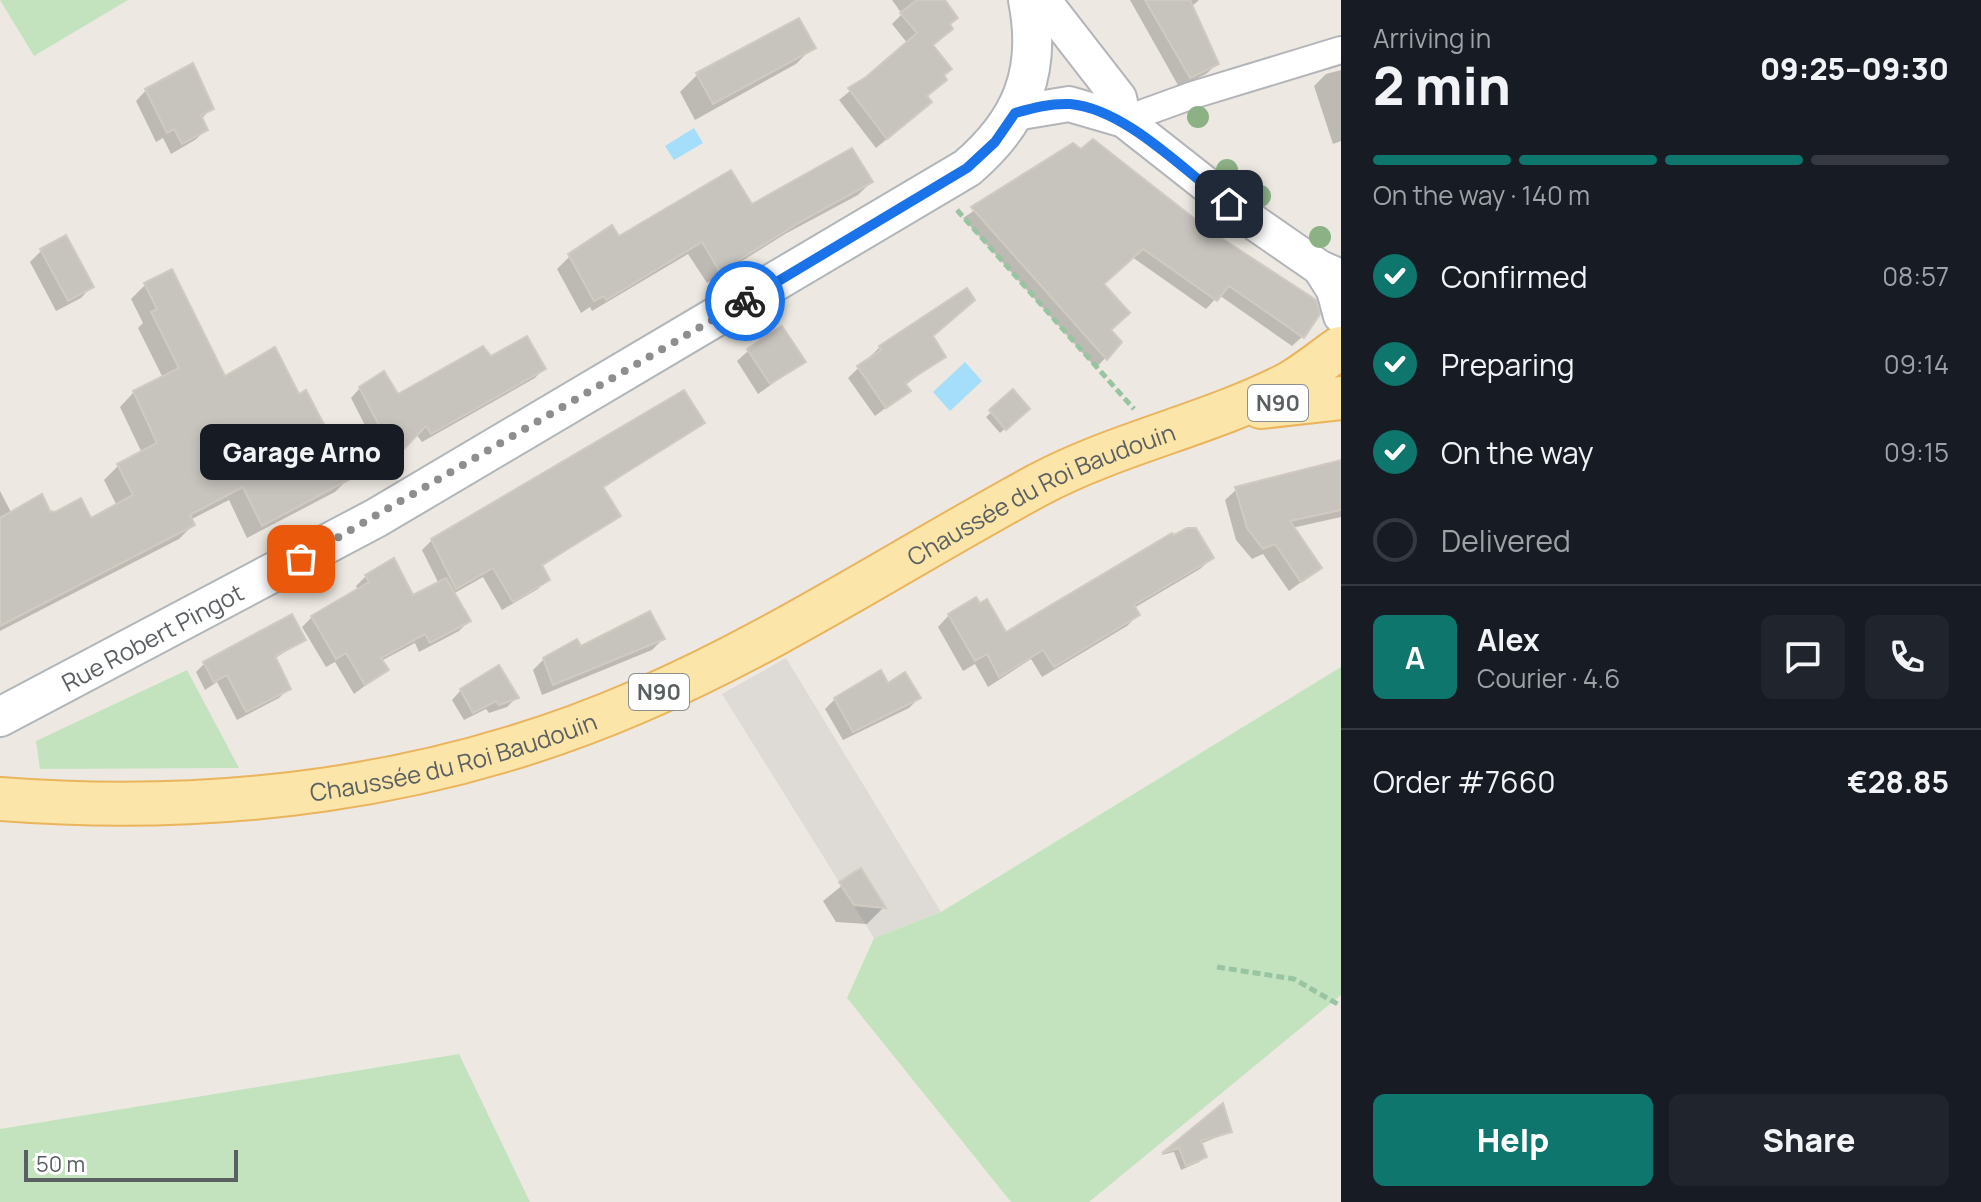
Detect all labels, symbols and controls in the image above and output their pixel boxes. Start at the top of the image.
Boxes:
text: Arriving in [1373,20,1491,56]
text: 09:25–09:30 [1760,48,1949,89]
text: 2 min [1373,50,1511,121]
pin [1195,170,1263,238]
text: On the way · 140 m [1373,177,1590,213]
icon: home [1207,182,1251,226]
icon: check [1373,254,1417,298]
text: Confirmed [1441,256,1588,297]
text: 08:57 [1882,258,1949,294]
courier [705,261,785,341]
icon: bike [723,279,767,323]
icon: check [1373,342,1417,386]
text: Preparing [1441,344,1575,385]
text: 09:14 [1884,346,1949,382]
road number: N90 [1248,385,1308,421]
street label: Chaussée du Roi Baudouin [901,415,1179,573]
callout: Garage Arno [199,423,403,479]
icon: check [1373,430,1417,474]
text: On the way [1441,432,1594,473]
text: Garage Arno [223,434,381,470]
text: 09:15 [1884,434,1949,470]
text: Delivered [1441,520,1571,561]
pin [267,525,335,593]
icon: bag [279,537,323,581]
street label: Rue Robert Pingot [55,575,249,698]
button: chat [1761,615,1845,699]
button: phone [1865,615,1949,699]
text: Alex [1477,619,1540,660]
text: A [1405,637,1425,678]
text: Courier · 4.6 [1477,660,1620,696]
road number: N90 [629,674,689,710]
street label: Chaussée du Roi Baudouin [307,704,601,808]
text: Order #7660 [1373,761,1556,802]
text: €28.85 [1847,761,1949,802]
button: Help [1373,1094,1653,1186]
button: Share [1669,1094,1949,1186]
scale bar [24,1146,238,1182]
text: 50 m [36,1149,85,1179]

